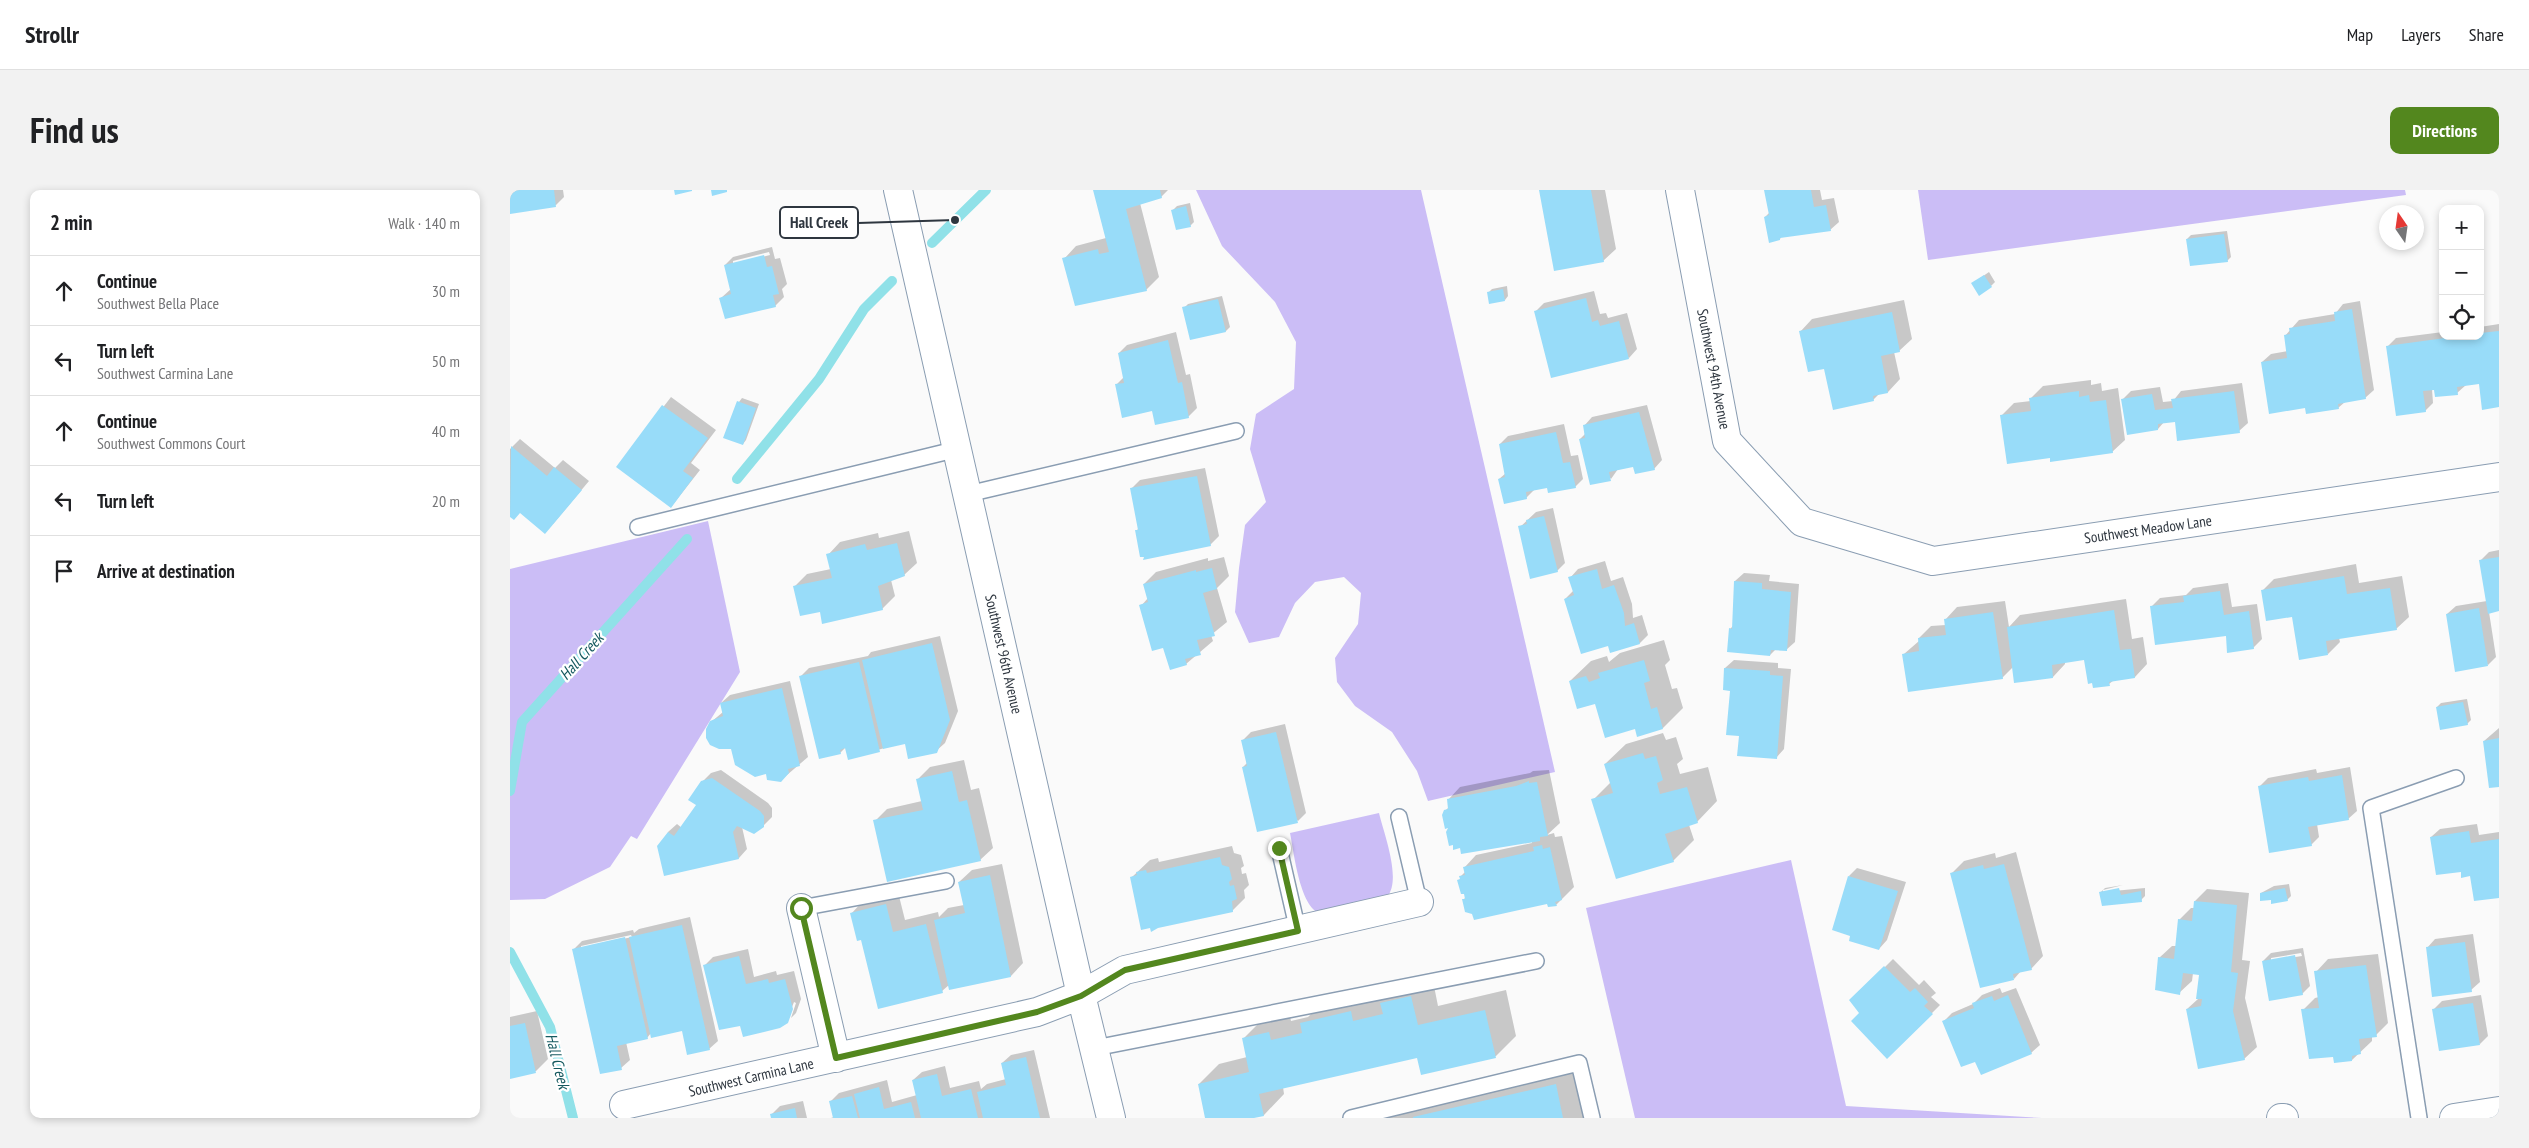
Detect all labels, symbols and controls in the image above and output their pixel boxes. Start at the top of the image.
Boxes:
text: Strollr [25,19,79,50]
text: Map [2347,23,2373,46]
text: Layers [2401,23,2441,46]
text: Share [2469,23,2504,46]
text: Find us [30,107,119,153]
button: Directions [2390,107,2499,154]
north arrow [2379,205,2424,250]
map controls [2439,205,2484,340]
button: + [2439,205,2484,250]
callout: Hall Creek [780,207,858,238]
text: 2 min [50,209,92,236]
text: Hall Creek [790,212,848,232]
text: Walk · 140 m [388,213,460,233]
button: − [2439,250,2484,295]
text: Continue [97,269,157,293]
icon: ahead [50,277,78,305]
text: 30 m [432,281,460,301]
text: Southwest Bella Place [97,293,219,313]
button: locate [2439,295,2484,340]
street label: Southwest 94th Avenue [1693,307,1735,431]
text: Turn left [97,339,154,363]
icon: left [50,347,78,375]
text: 50 m [432,351,460,371]
text: Southwest Carmina Lane [97,363,233,383]
text: Continue [97,409,157,433]
icon: ahead [50,417,78,445]
text: 40 m [432,421,460,441]
text: Southwest Commons Court [97,433,246,453]
icon: left [50,487,78,515]
text: Turn left [97,489,154,513]
text: 20 m [432,491,460,511]
street label: Southwest Meadow Lane [2083,511,2213,547]
icon: arrive [50,557,78,585]
text: Arrive at destination [97,559,235,583]
street label: Southwest 96th Avenue [981,592,1027,716]
water label: Hall Creek [555,627,609,684]
route end [1268,837,1291,860]
route start [790,897,813,920]
water label: Hall Creek [541,1031,575,1093]
street label: Southwest Carmina Lane [687,1053,815,1101]

